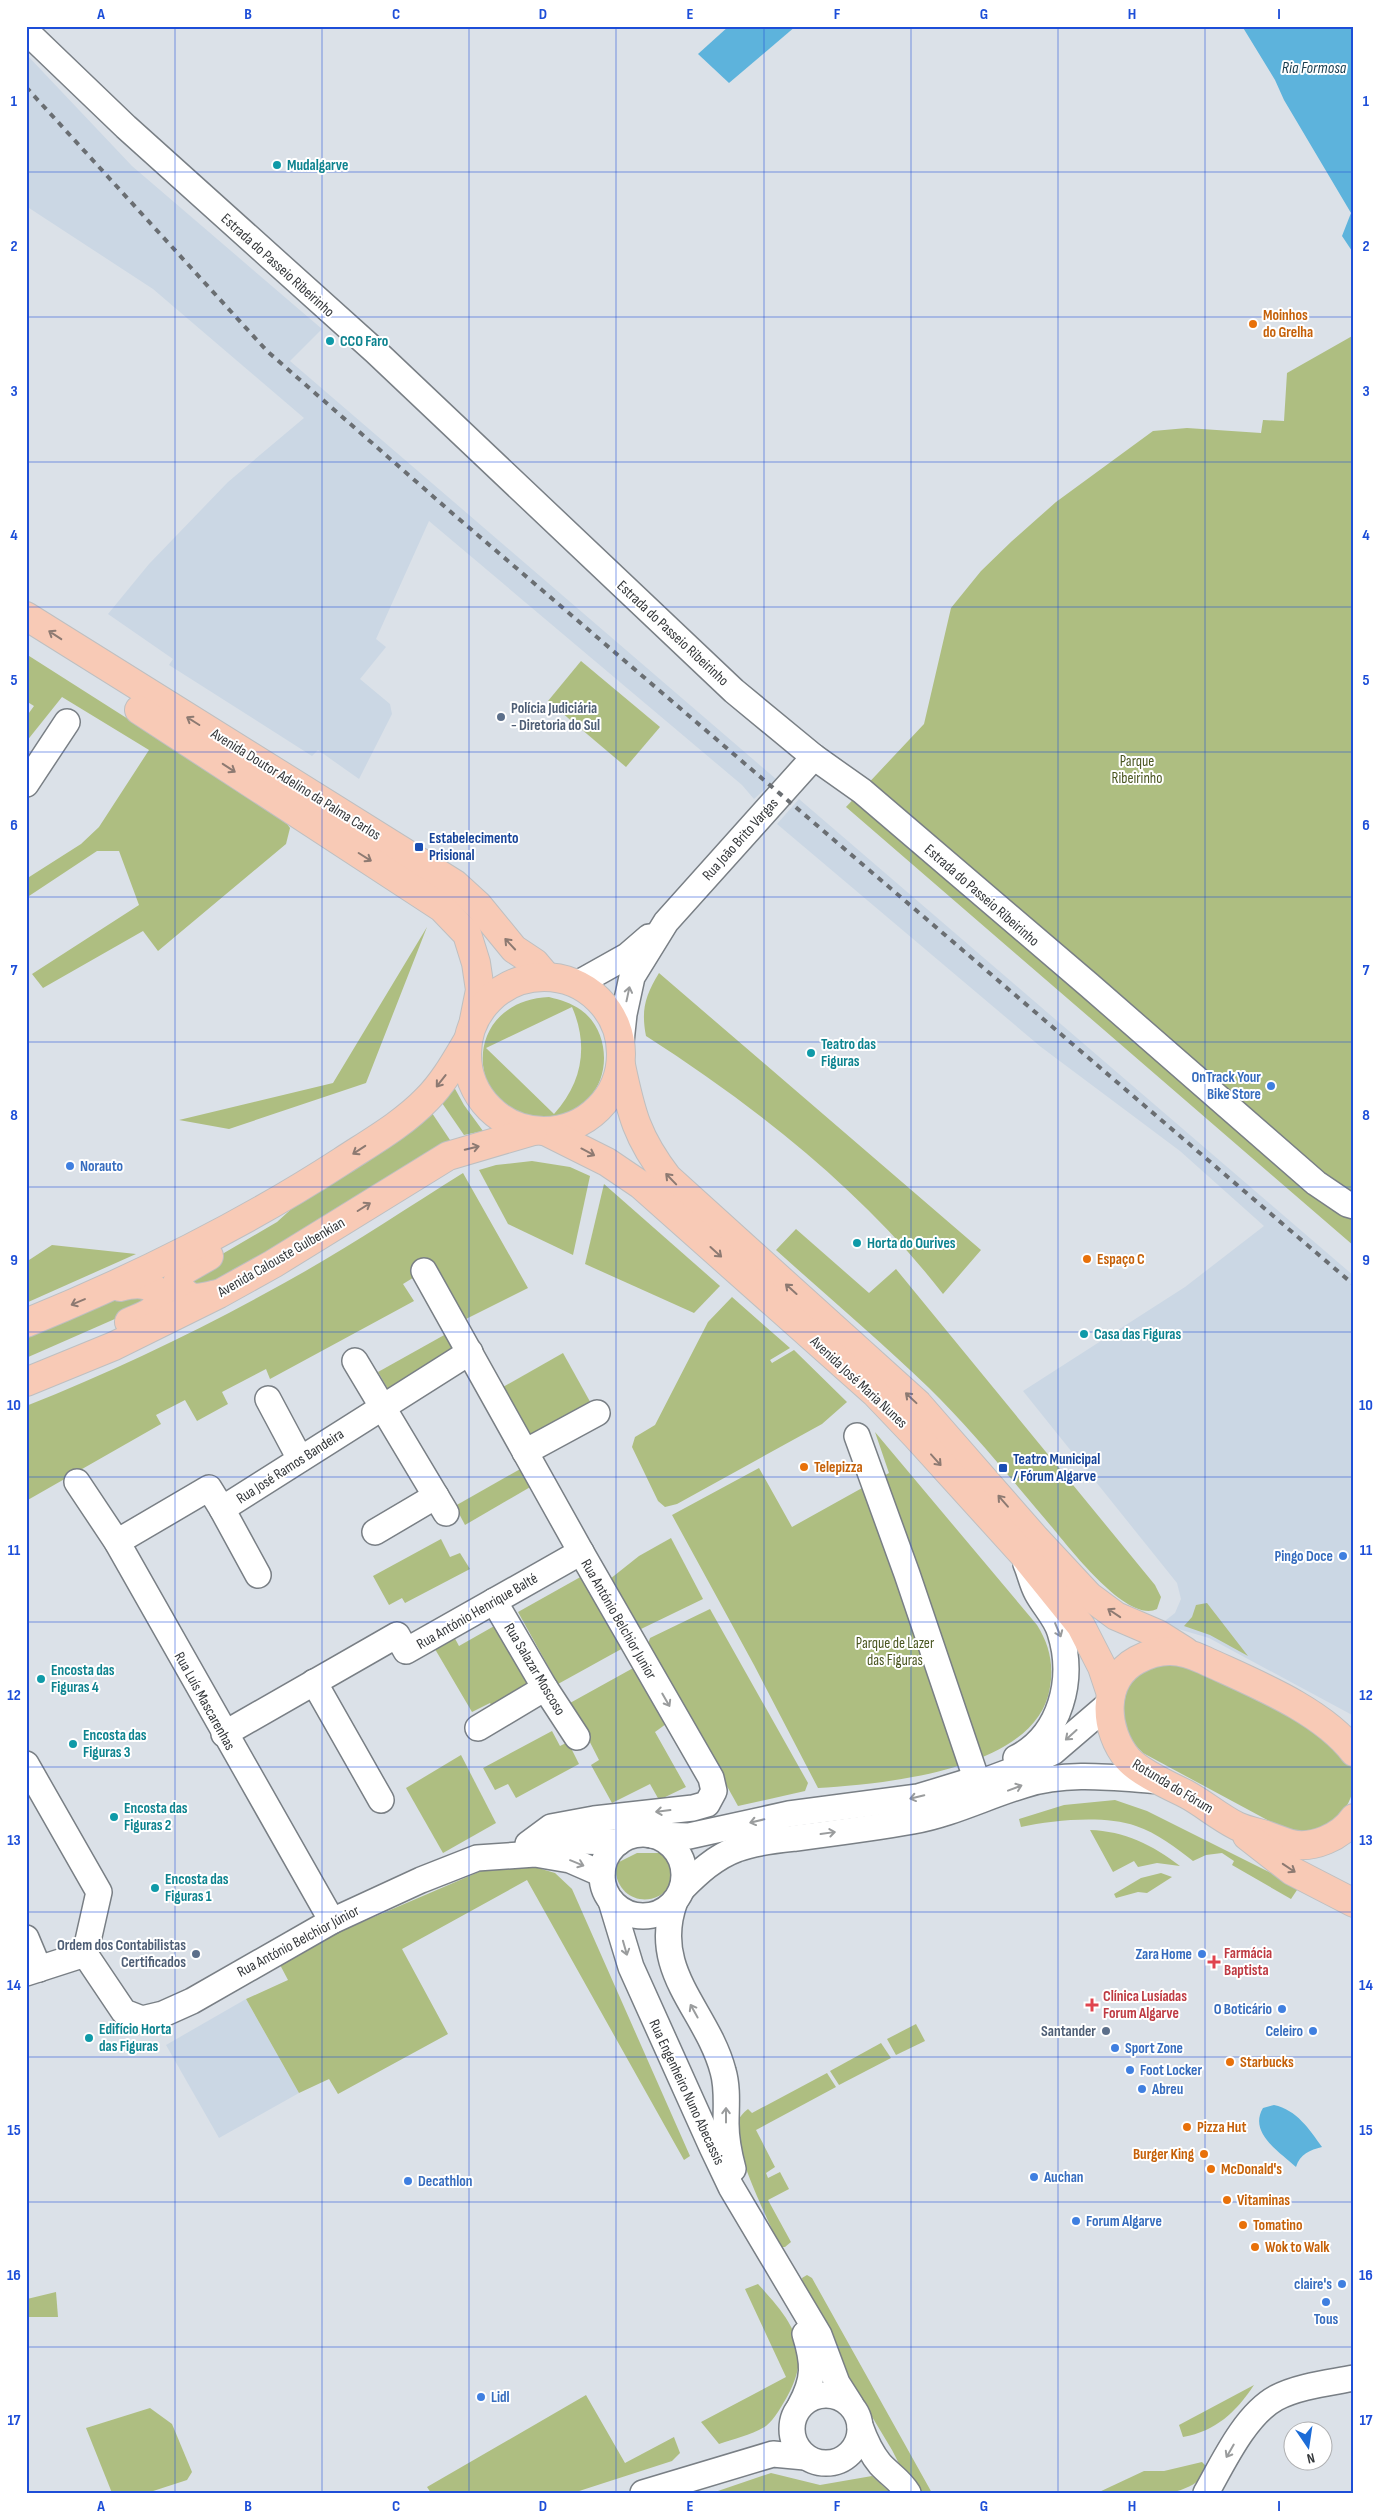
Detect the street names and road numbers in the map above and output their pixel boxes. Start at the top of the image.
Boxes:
street label: Estrada do Passeio Ribeirinho [217,209,338,321]
street label: Estrada do Passeio Ribeirinho [613,577,733,690]
street label: Avenida Doutor Adelino da Palma Carlos [206,724,384,845]
street label: Rua João Brito Vargas [698,794,782,885]
street label: Estrada do Passeio Ribeirinho [920,840,1043,950]
street label: Avenida Calouste Gulbenkian [213,1213,348,1302]
street label: Avenida José Maria Nunes [805,1332,911,1432]
street label: Rua José Ramos Bandeira [233,1424,348,1508]
street label: Rua António Belchior Junior [576,1556,661,1683]
street label: Rua António Henrique Balté [413,1569,541,1654]
street label: Rua Salazar Moscoso [500,1620,570,1719]
street label: Rua Luís Mascarenhas [170,1649,239,1754]
street label: Rotunda do Fórum [1129,1755,1217,1818]
street label: Rua António Belchior Júnior [234,1901,363,1982]
street label: Rua Engenheiro Nuno Abecassis [644,2016,729,2168]

